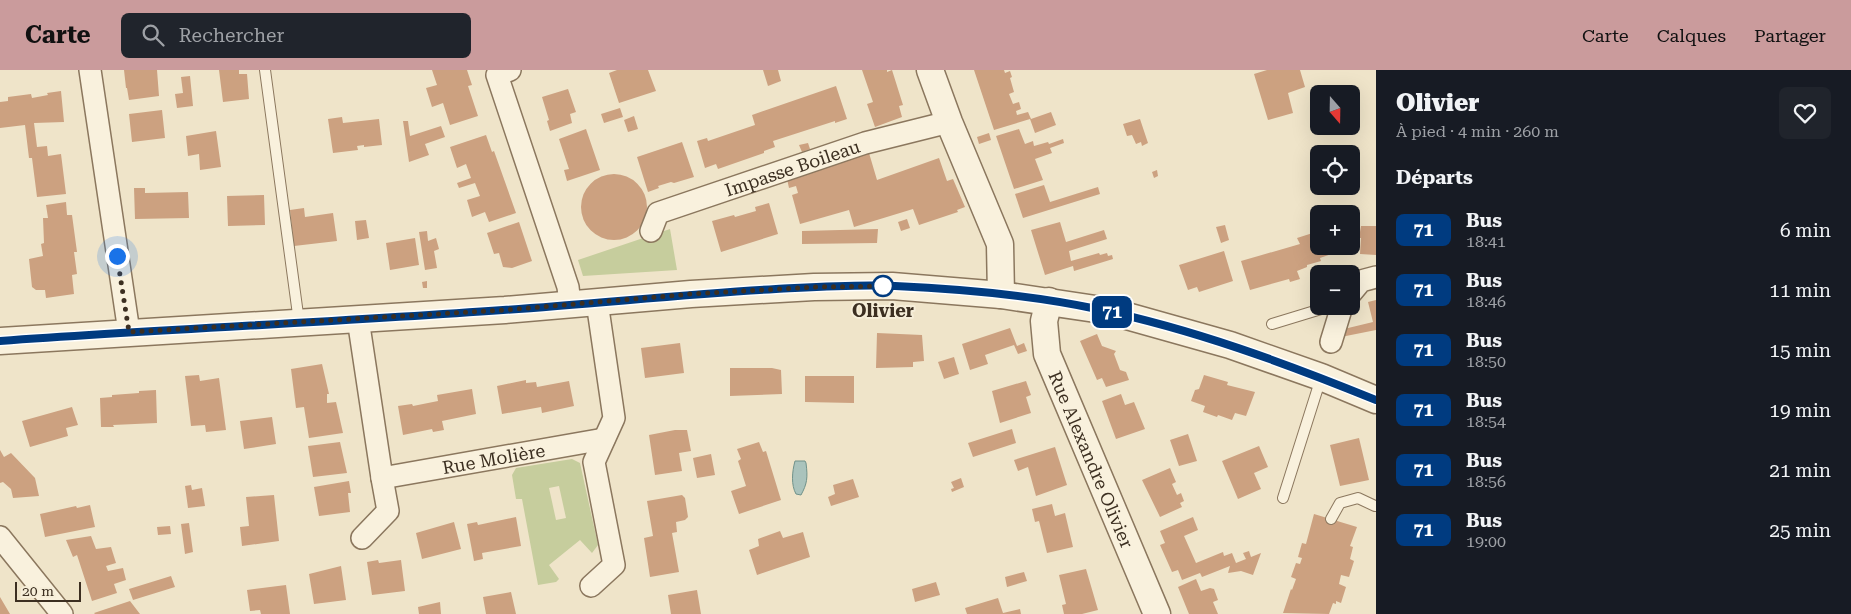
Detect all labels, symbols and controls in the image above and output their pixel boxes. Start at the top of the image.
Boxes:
search box [121,13,471,58]
text: Carte [25,21,91,49]
icon: search [139,21,167,49]
text: Rechercher [179,24,284,47]
text: Carte [1582,25,1629,46]
text: Calques [1657,25,1726,46]
text: Partager [1754,25,1826,46]
north arrow [1310,85,1360,135]
map controls [1310,85,1360,315]
button: heart [1779,87,1831,139]
text: Olivier [1396,89,1480,117]
text: À pied · 4 min · 260 m [1396,122,1559,141]
street label: Impasse Boileau [722,135,862,200]
button: locate [1310,145,1360,195]
text: Départs [1396,166,1473,189]
button: + [1310,205,1360,255]
text: Bus [1466,209,1502,232]
text: 71 [1413,219,1434,240]
text: 6 min [1780,219,1831,242]
text: 18:41 [1466,232,1506,251]
your location [105,244,130,269]
button: − [1310,265,1360,315]
text: Bus [1466,269,1502,292]
marker: Olivier [872,275,894,297]
text: 71 [1413,279,1434,300]
text: 11 min [1769,279,1831,302]
text: 18:46 [1466,292,1506,311]
line badge: 71 [1090,296,1134,328]
place label: Olivier [852,300,914,321]
text: 71 [1102,301,1122,322]
text: Bus [1466,329,1502,352]
text: 71 [1413,339,1434,360]
text: 15 min [1769,339,1831,362]
text: 18:50 [1466,352,1506,371]
street label: Rue Alexandre Olivier [1045,368,1138,551]
text: Bus [1466,389,1502,412]
text: 71 [1413,399,1434,420]
text: 19 min [1769,399,1831,422]
text: 18:54 [1466,412,1506,431]
street label: Rue Molière [440,439,547,478]
text: Bus [1466,449,1502,472]
text: 71 [1413,459,1434,480]
text: 21 min [1769,459,1831,482]
text: 18:56 [1466,472,1506,491]
text: Bus [1466,509,1502,532]
text: 71 [1413,519,1434,540]
text: 25 min [1769,519,1831,542]
text: 19:00 [1466,532,1506,551]
scale bar [15,579,81,602]
text: 20 m [22,583,54,599]

